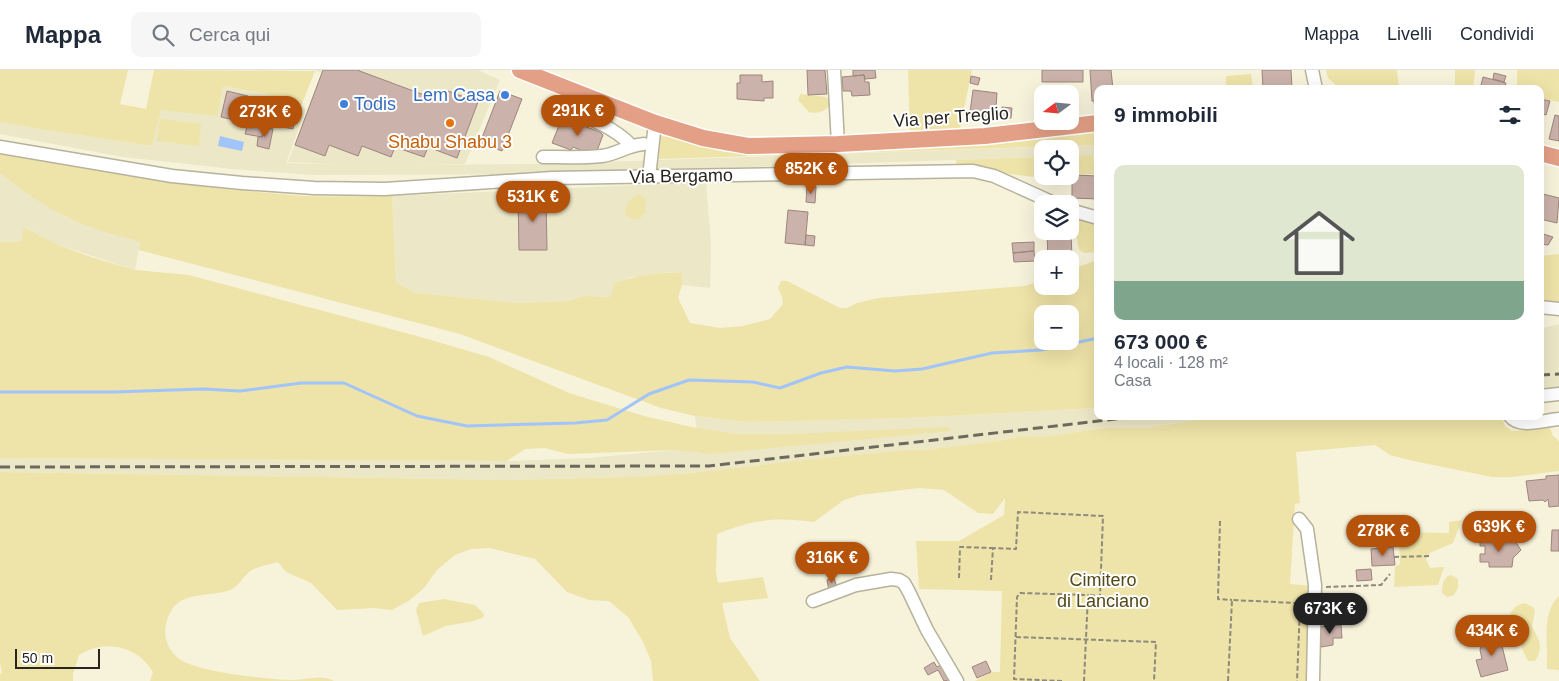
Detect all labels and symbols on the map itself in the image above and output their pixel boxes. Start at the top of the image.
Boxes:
place label: Lem Casa [413,85,496,105]
north arrow [1034,85,1079,130]
marker: Lem Casa [499,89,511,101]
place label: Todis [354,94,396,114]
pin: 291K € [537,94,619,137]
pin: 273K € [224,96,306,138]
marker: Todis [338,98,350,110]
street label: Via per Treglio [893,103,1009,131]
marker: Shabu Shabu 3 [444,117,456,129]
place label: Shabu Shabu 3 [388,132,512,152]
pin: 852K € [770,152,852,195]
street label: Via Bergamo [629,165,733,187]
pin: 531K € [492,180,574,223]
pin: 639K € [1458,510,1540,553]
pin: 278K € [1342,514,1424,557]
pin: 316K € [791,542,873,584]
park label: Cimitero di Lanciano [1057,570,1149,611]
pin: 673K € [1289,592,1371,635]
pin: 434K € [1451,614,1533,657]
scale bar [15,646,100,669]

